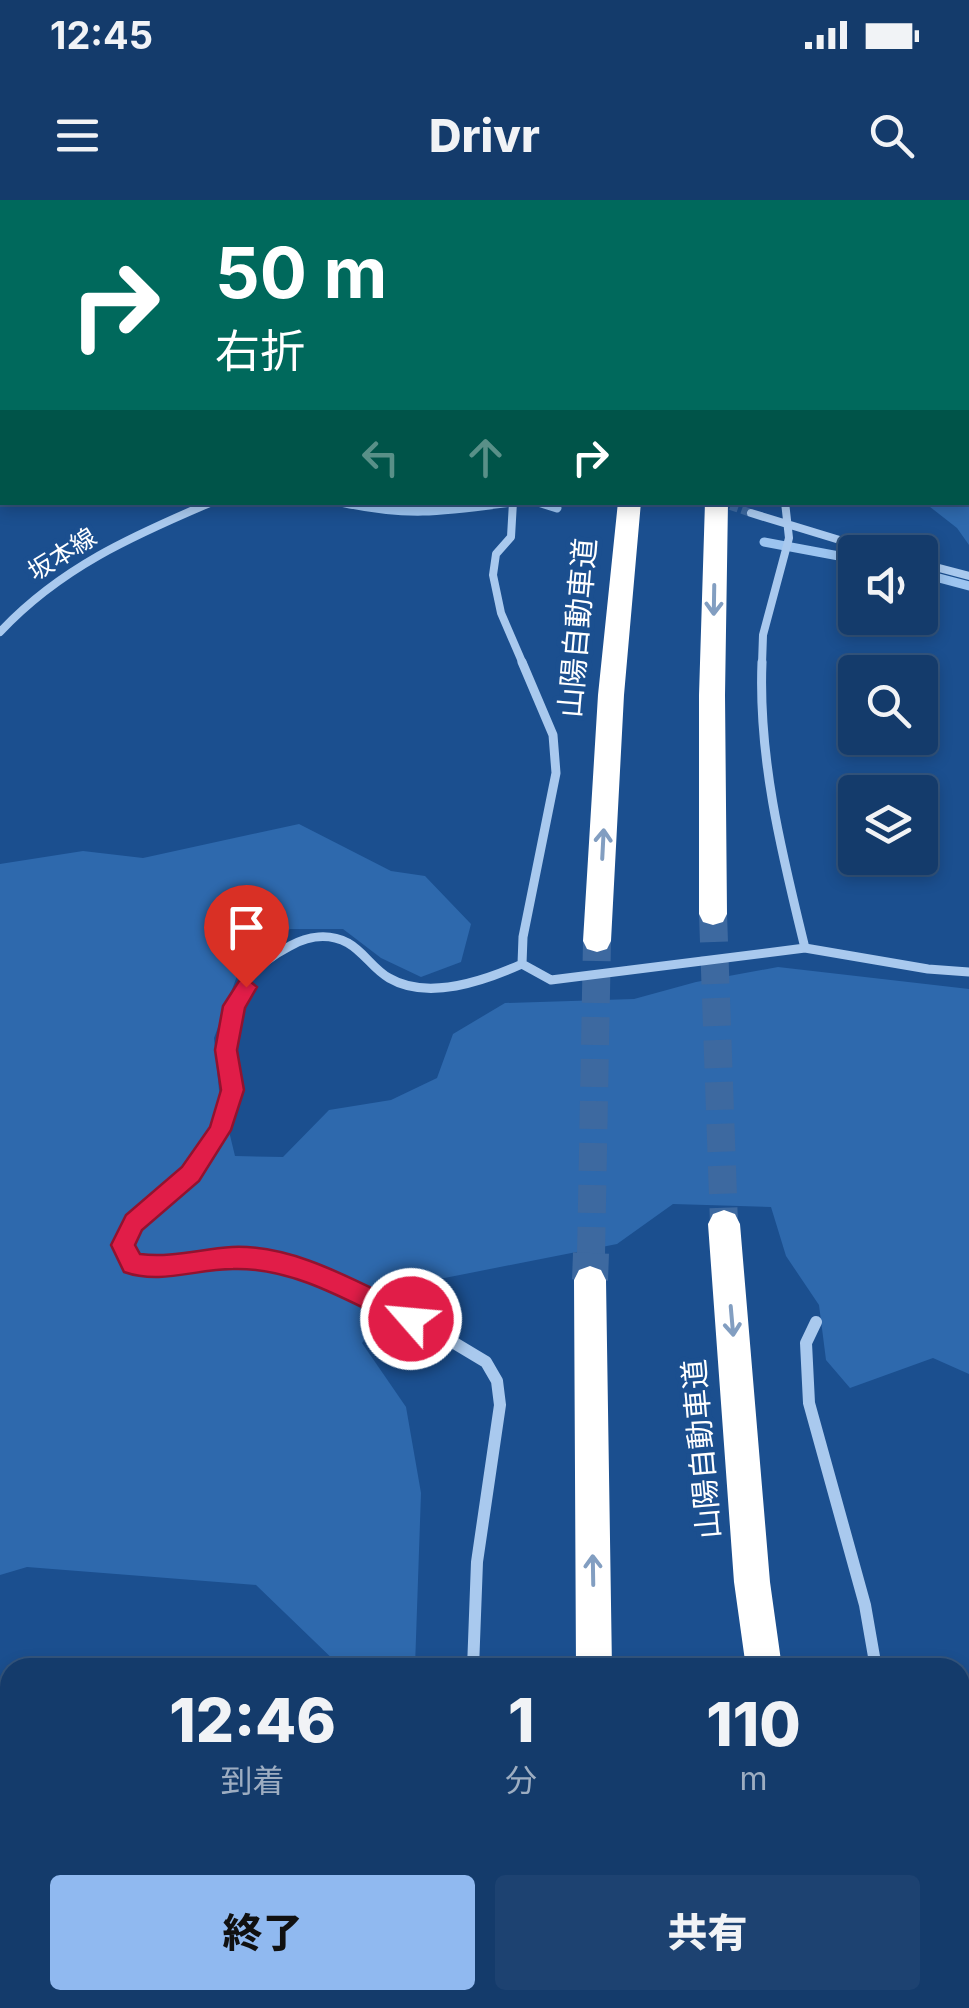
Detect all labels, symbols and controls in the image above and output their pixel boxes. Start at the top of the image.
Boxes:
text: 12:45 [50,12,153,58]
icon: menu [50,108,105,163]
text: Drivr [429,108,540,163]
icon: search [864,108,919,163]
text: 50 m [215,230,387,315]
icon: right [50,240,180,370]
text: 右折 [215,323,305,378]
icon: left [353,430,408,485]
icon: ahead [458,430,513,485]
icon: right [563,430,618,485]
street label: 坂本線 [22,521,102,587]
map controls [838,535,938,875]
button: sound [838,535,938,635]
street label: 山陽自動車道 [551,537,603,719]
one-way arrow [704,583,723,615]
button: search [838,655,938,755]
button: layers [838,775,938,875]
one-way arrow [594,828,613,860]
pin [204,885,289,988]
icon: arrive [219,900,274,955]
position arrow [359,1267,463,1371]
one-way arrow [722,1305,741,1337]
street label: 山陽自動車道 [675,1358,727,1540]
one-way arrow [584,1555,602,1588]
text: 12:46 [169,1684,336,1756]
text: 1 [508,1684,534,1756]
text: 110 [706,1688,801,1760]
text: m [740,1759,768,1798]
text: 到着 [221,1761,285,1800]
text: 分 [505,1761,537,1800]
button: 終了 [50,1875,475,1990]
button: 共有 [495,1875,920,1990]

